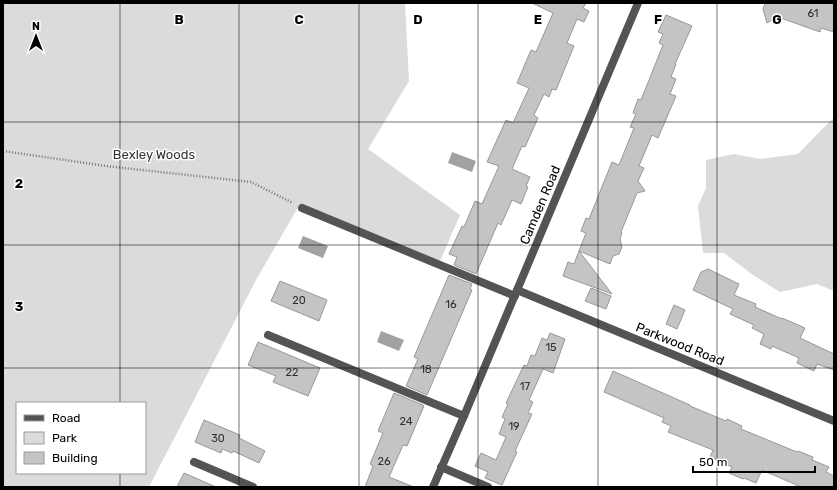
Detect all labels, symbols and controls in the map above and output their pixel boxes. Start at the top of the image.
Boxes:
house number: 61 [807,7,819,20]
text: B [174,12,184,27]
text: C [294,12,304,27]
text: D [413,12,423,27]
text: E [534,12,542,27]
text: F [654,12,662,27]
text: G [772,12,782,27]
north arrow [16,16,56,56]
text: N [32,20,40,33]
park label: Bexley Woods [113,147,195,162]
street label: Camden Road [517,163,563,247]
text: 2 [15,176,23,191]
house number: 20 [292,294,306,307]
house number: 16 [445,298,457,311]
text: 3 [15,299,24,314]
street label: Parkwood Road [634,319,726,369]
house number: 15 [545,341,557,354]
house number: 18 [420,363,432,376]
house number: 22 [286,366,298,379]
house number: 17 [520,380,531,393]
legend [16,402,146,474]
text: Road [52,411,80,425]
house number: 24 [399,415,413,428]
house number: 19 [508,420,520,433]
text: Park [52,431,78,445]
house number: 30 [211,432,225,445]
scale bar [693,448,815,474]
text: Building [52,451,98,465]
house number: 26 [377,455,391,468]
text: 50 m [699,455,727,469]

